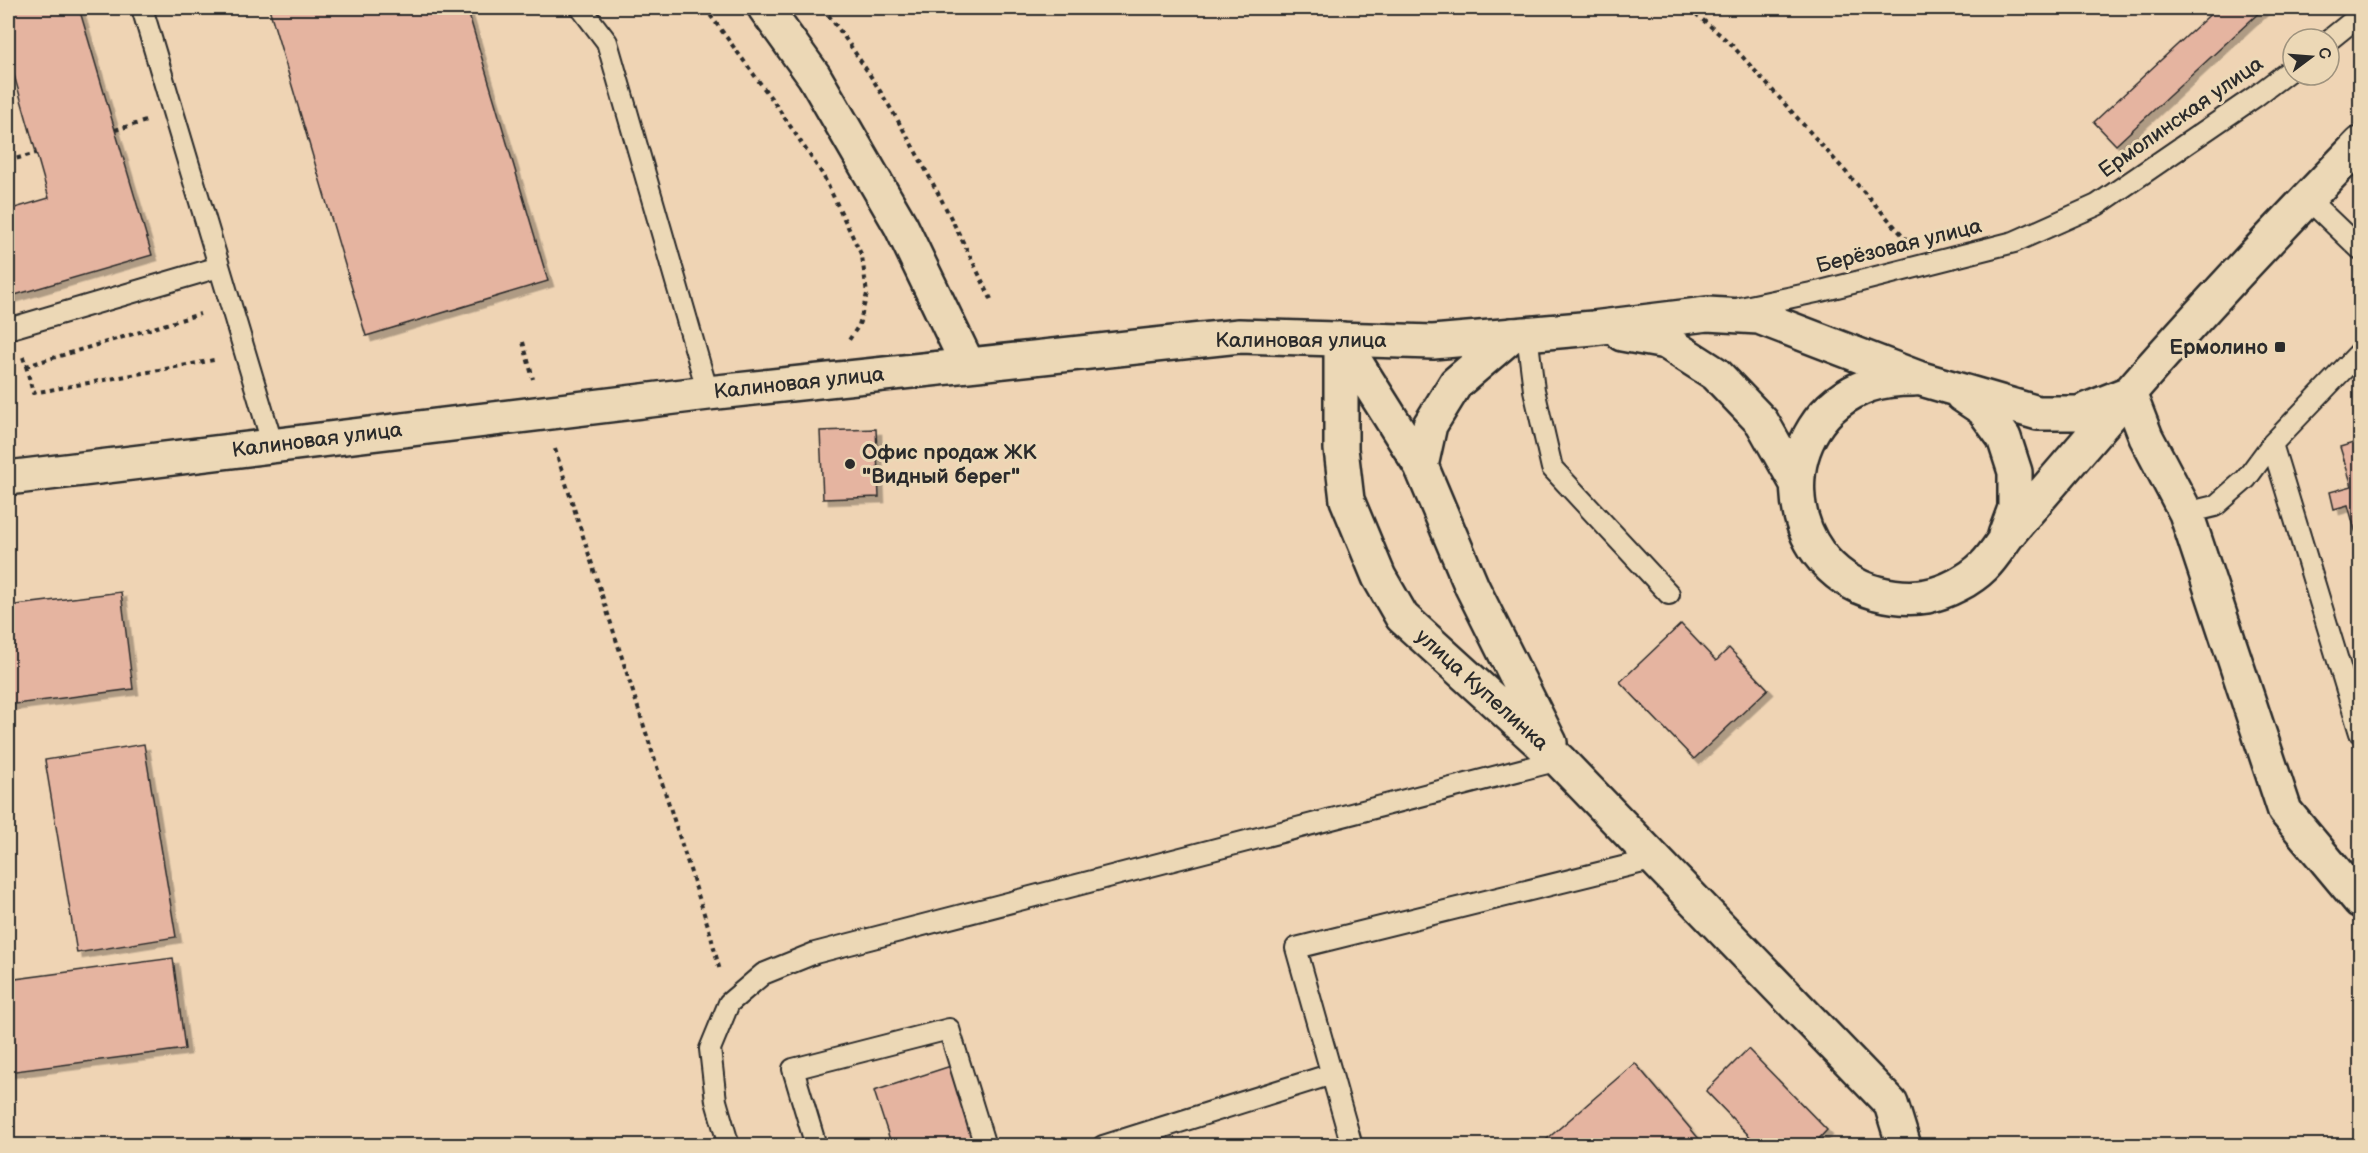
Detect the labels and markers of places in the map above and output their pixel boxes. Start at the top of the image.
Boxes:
place label: Ермолино [2169,335,2268,360]
marker: Ермолино [2273,340,2287,354]
place label: Офис продаж ЖК "Видный берег" [862,440,1037,489]
marker: Офис продаж ЖК "Видный берег" [843,457,857,471]

